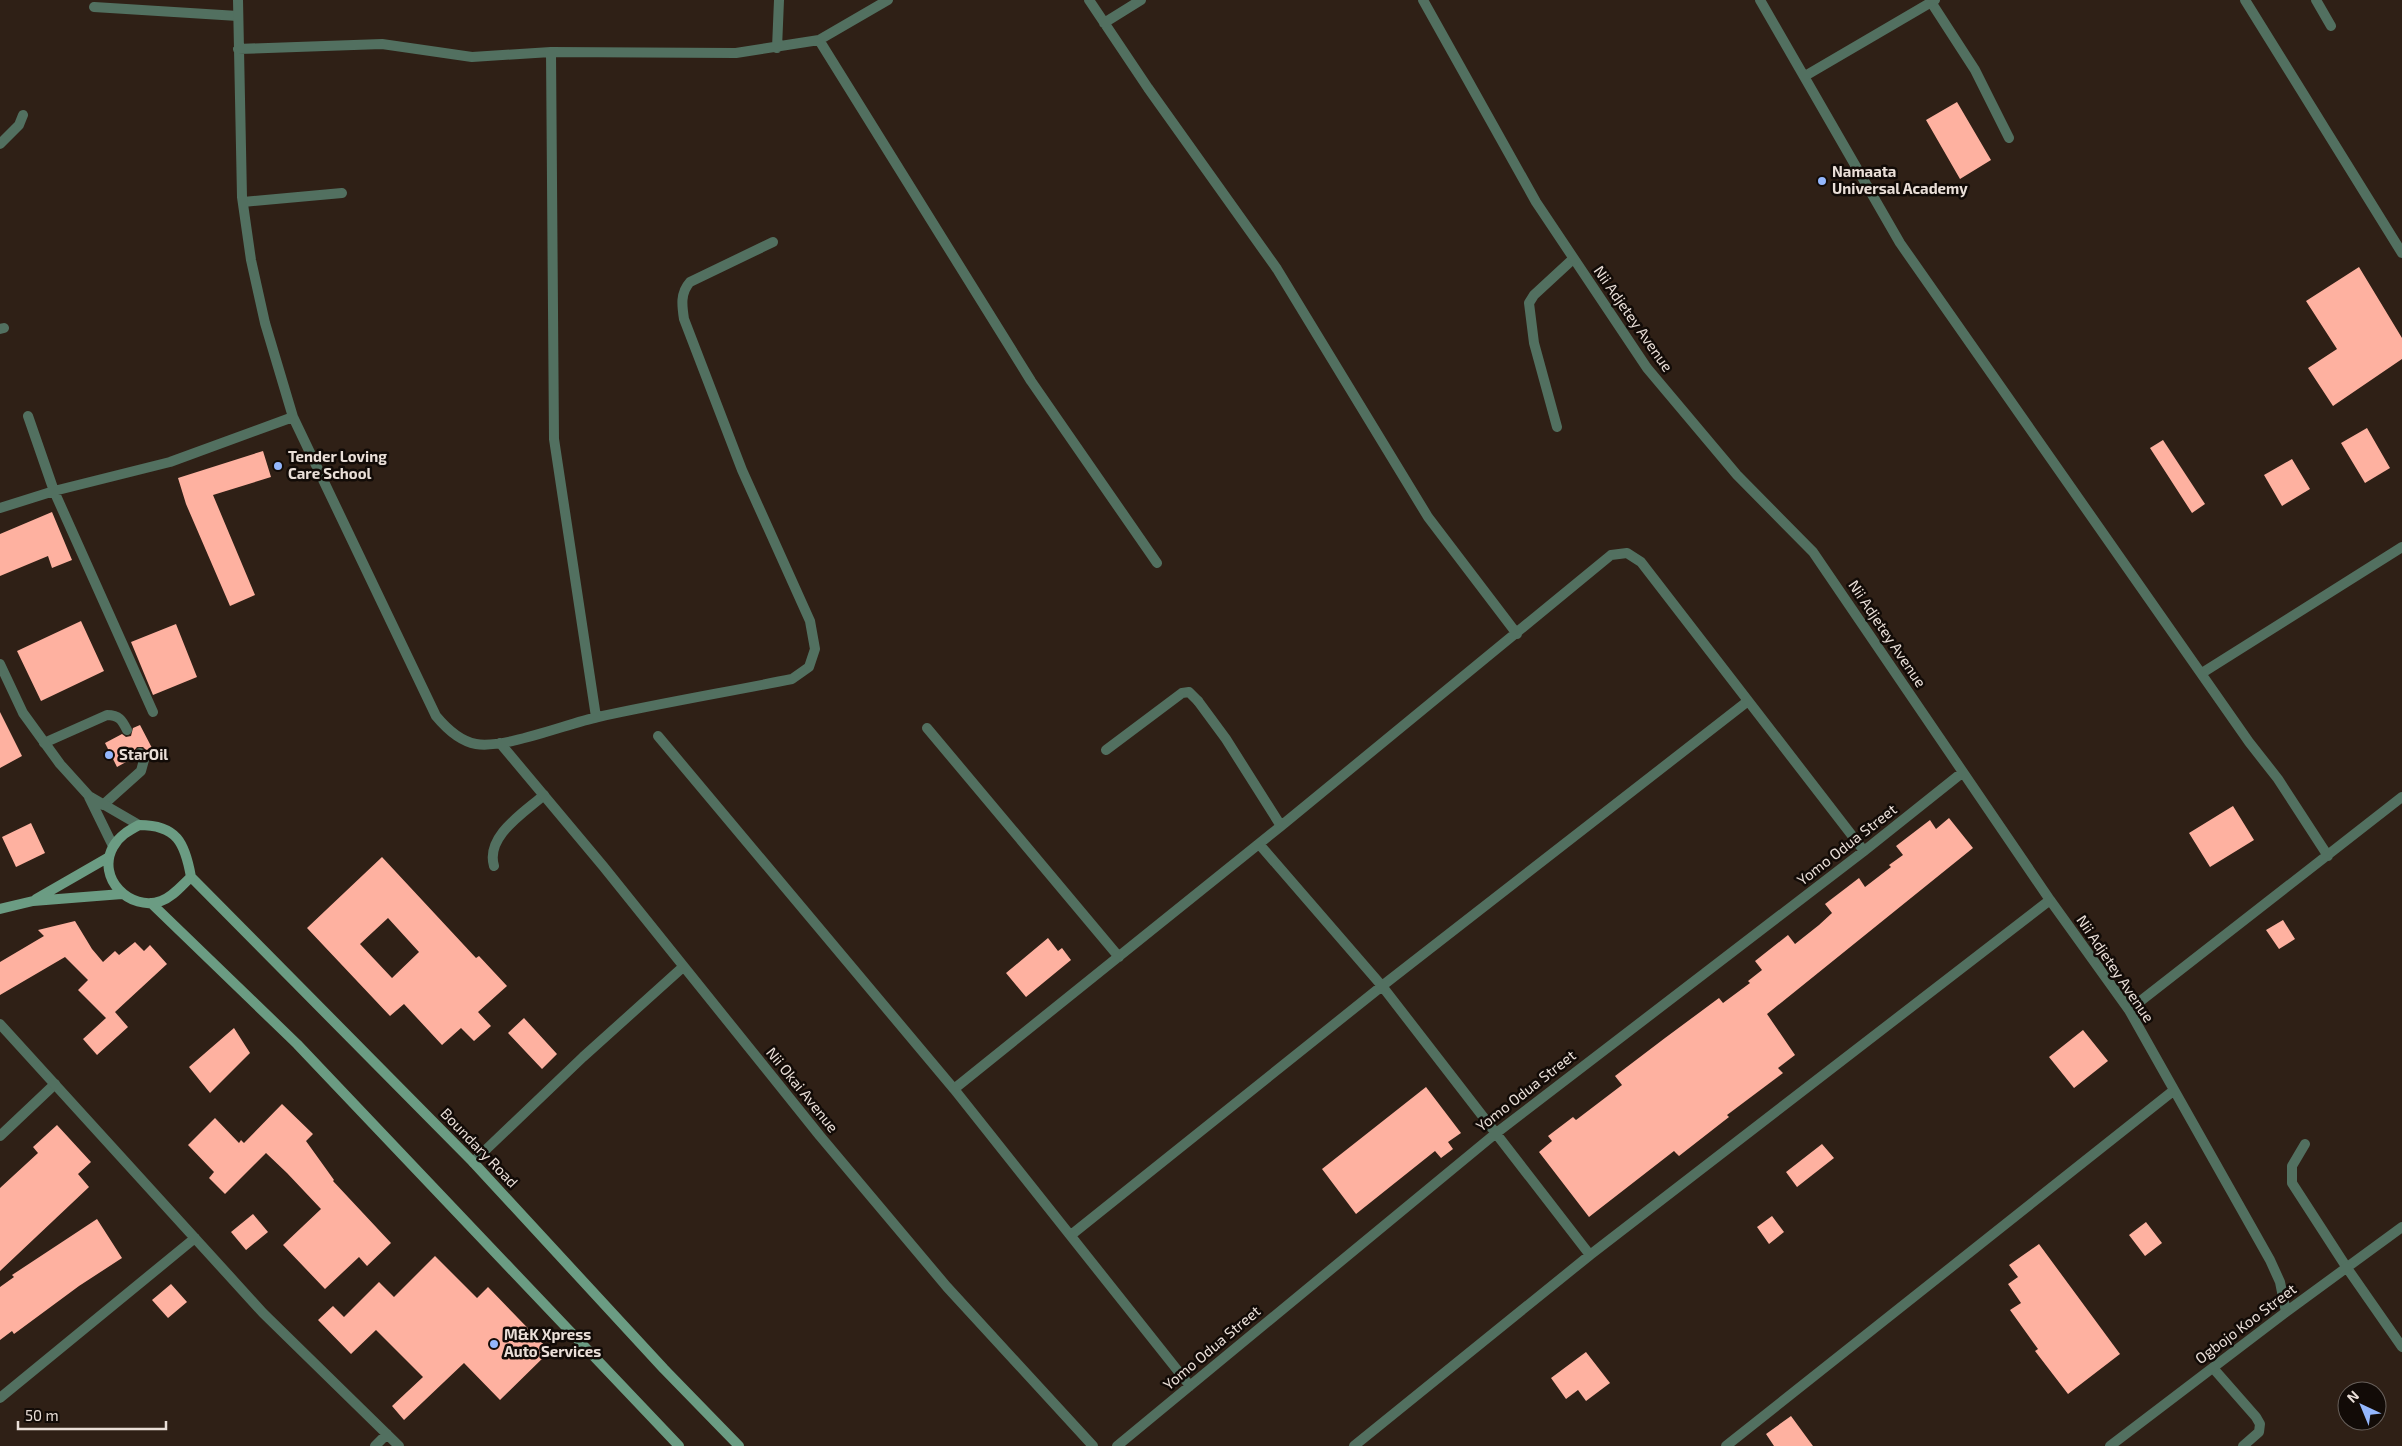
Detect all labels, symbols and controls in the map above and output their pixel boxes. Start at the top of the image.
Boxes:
place label: Namaata Universal Academy [1832,162,1968,198]
marker: Namaata Universal Academy [1816,175,1828,187]
street label: Nii Adjetey Avenue [1590,262,1677,375]
place label: Tender Loving Care School [288,447,387,482]
marker: Tender Loving Care School [272,460,284,472]
street label: Nii Adjetey Avenue [1845,576,1930,691]
place label: StarOil [119,745,168,763]
marker: StarOil [103,749,115,761]
street label: Yomo Odua Street [1793,800,1900,889]
street label: Nii Adjetey Avenue [2073,911,2158,1026]
street label: Nii Okai Avenue [763,1043,843,1136]
street label: Yomo Odua Street [1472,1046,1579,1135]
street label: Boundary Road [437,1104,522,1191]
street label: Ogbojo Koo Street [2191,1279,2300,1368]
street label: Yomo Odua Street [1159,1301,1264,1393]
place label: M&K Xpress Auto Services [504,1325,601,1360]
marker: M&K Xpress Auto Services [488,1338,500,1350]
north arrow [2337,1381,2387,1431]
text: N [2343,1387,2362,1406]
scale bar [18,1398,165,1430]
text: 50 m [25,1406,59,1424]

